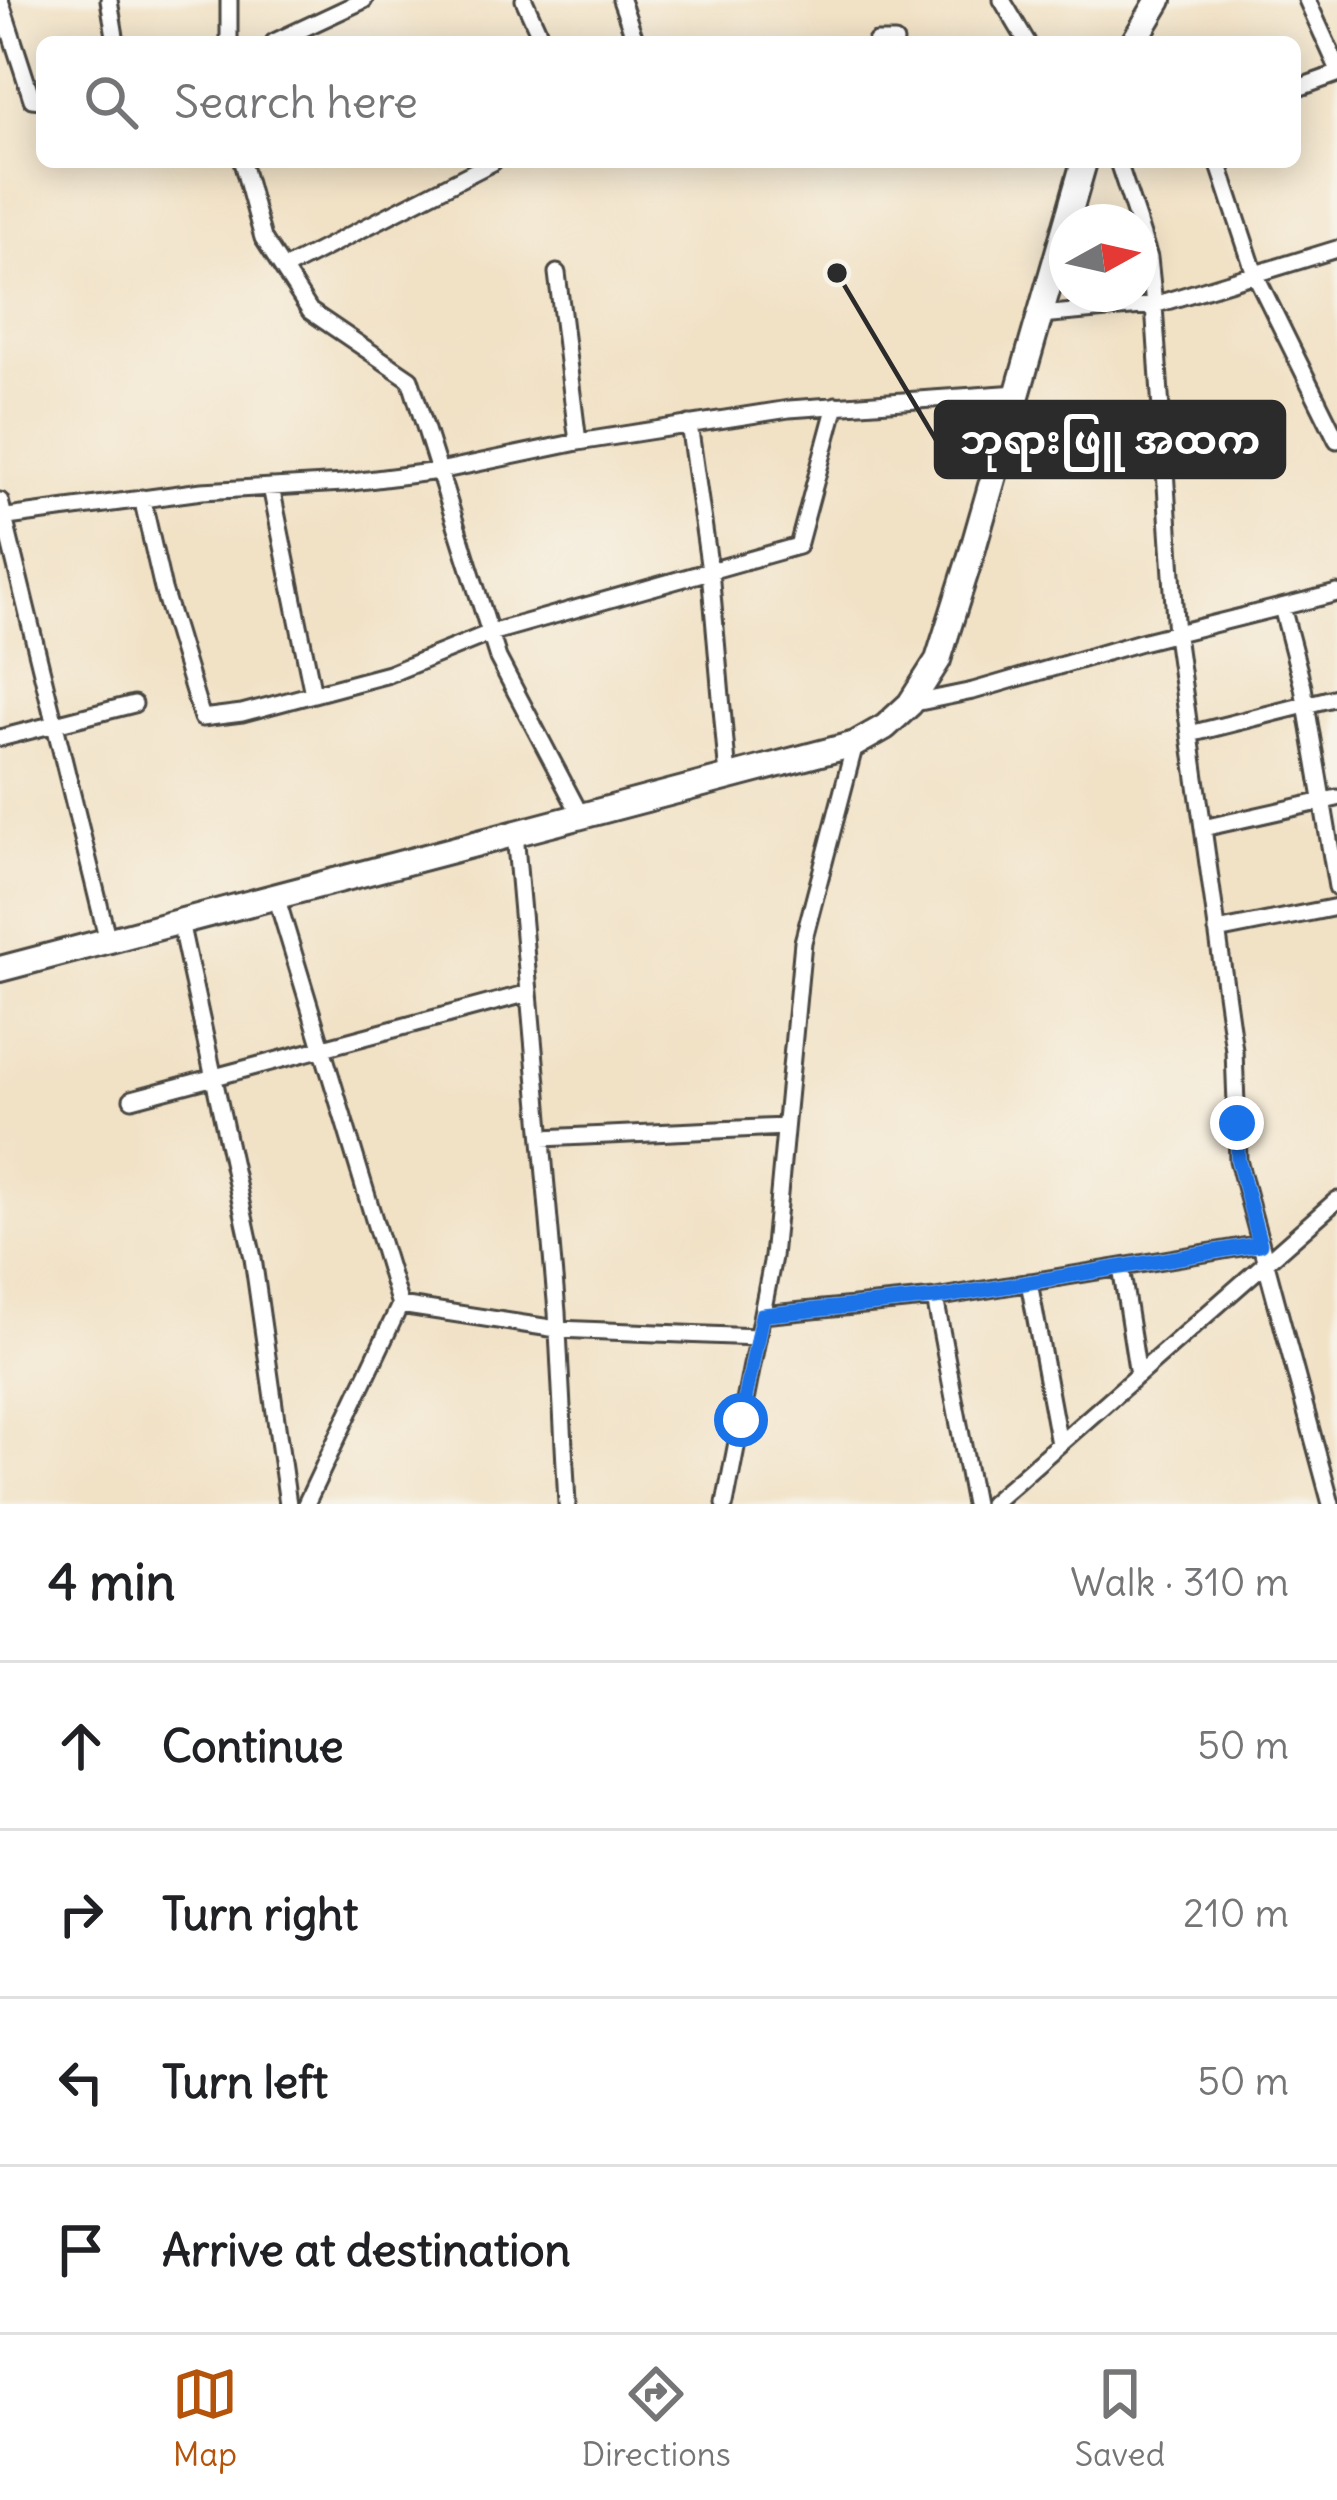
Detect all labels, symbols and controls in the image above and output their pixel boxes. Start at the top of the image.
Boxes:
search box [36,36,1301,168]
icon: search [78,69,144,135]
text: Search here [174,74,418,130]
north arrow [1049,204,1157,312]
callout: ဘုရားဖြူ အထက [936,402,1284,477]
text: ဘုရားဖြူ အထက [960,414,1260,472]
route end [1210,1096,1264,1150]
route start [714,1393,768,1447]
text: 4 min [48,1550,175,1614]
text: Walk · 310 m [1070,1558,1289,1607]
icon: ahead [48,1713,114,1779]
text: Continue [162,1718,344,1774]
text: 50 m [1197,1721,1289,1770]
icon: right [48,1881,114,1947]
text: Turn right [162,1886,358,1942]
text: 210 m [1183,1889,1289,1938]
icon: left [48,2049,114,2115]
text: Turn left [162,2054,328,2110]
text: 50 m [1197,2057,1289,2106]
icon: arrive [48,2217,114,2283]
text: Arrive at destination [162,2222,571,2278]
tab: Map [172,2361,238,2475]
tab: Directions [582,2361,731,2475]
tab: Saved [1075,2361,1165,2475]

